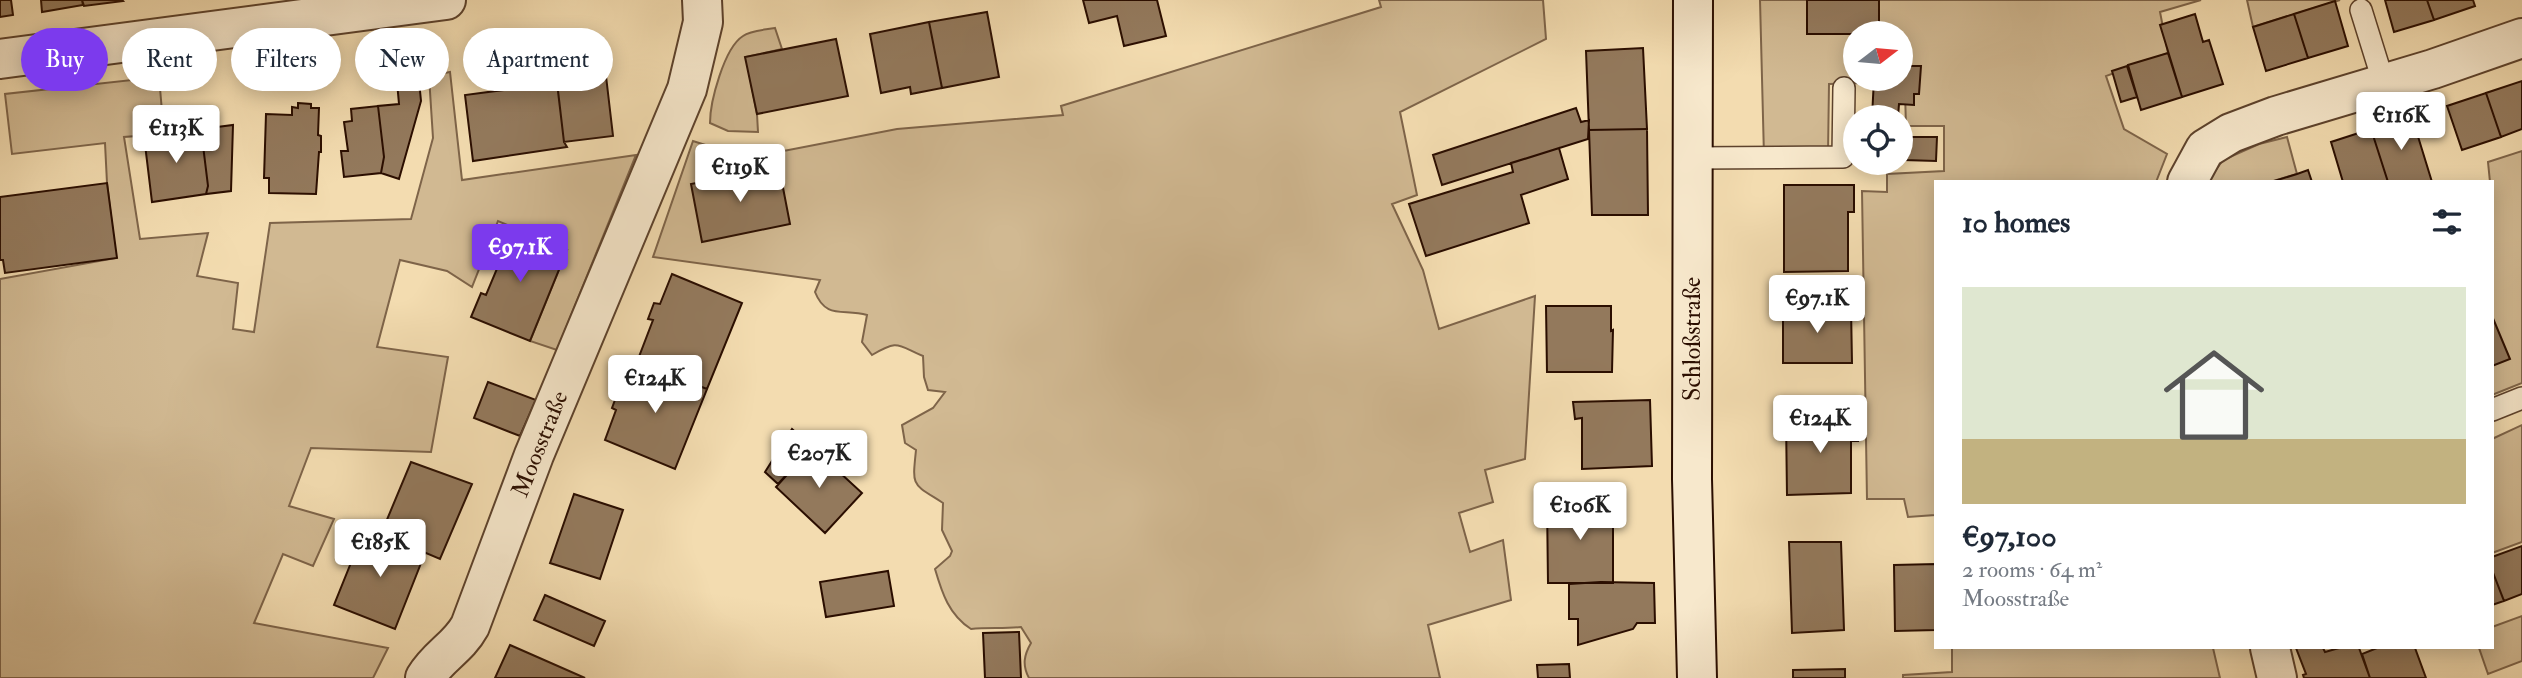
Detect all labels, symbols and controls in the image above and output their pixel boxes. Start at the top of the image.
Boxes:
north arrow [1843,21,1913,91]
map controls [1843,21,1913,175]
chip: Buy [21,28,108,91]
chip: Rent [122,28,217,91]
chip: Filters [231,28,341,91]
chip: New [355,28,449,91]
chip: Apartment [463,28,613,91]
pin: €116K [2352,92,2450,152]
text: €116K [2372,100,2430,129]
button: locate [1843,105,1913,175]
pin: €113K [127,106,225,165]
text: €113K [149,113,203,142]
pin: €119K [691,144,789,204]
text: €119K [711,152,769,181]
icon: filters [2428,203,2466,241]
text: 10 homes [1962,204,2070,241]
pin: €97.1K [463,224,577,284]
text: €97.1K [488,232,552,261]
pin: €97.1K [1760,276,1874,335]
street label: Schloßstraße [1677,277,1708,401]
text: €97.1K [1785,283,1849,312]
icon: home [2151,332,2277,458]
pin: €124K [606,356,704,415]
text: €124K [624,363,686,392]
street label: Moosstraße [505,386,575,502]
pin: €124K [1771,396,1869,455]
text: €124K [1789,403,1851,432]
pin: €207K [770,430,868,490]
text: €207K [787,438,851,467]
pin: €106K [1531,482,1629,542]
text: €106K [1550,490,1611,519]
text: €97,100 [1962,518,2057,555]
pin: €185K [331,520,429,579]
text: €185K [351,527,409,556]
text: 2 rooms · 64 m² [1962,555,2102,584]
text: Moosstraße [1962,584,2069,613]

